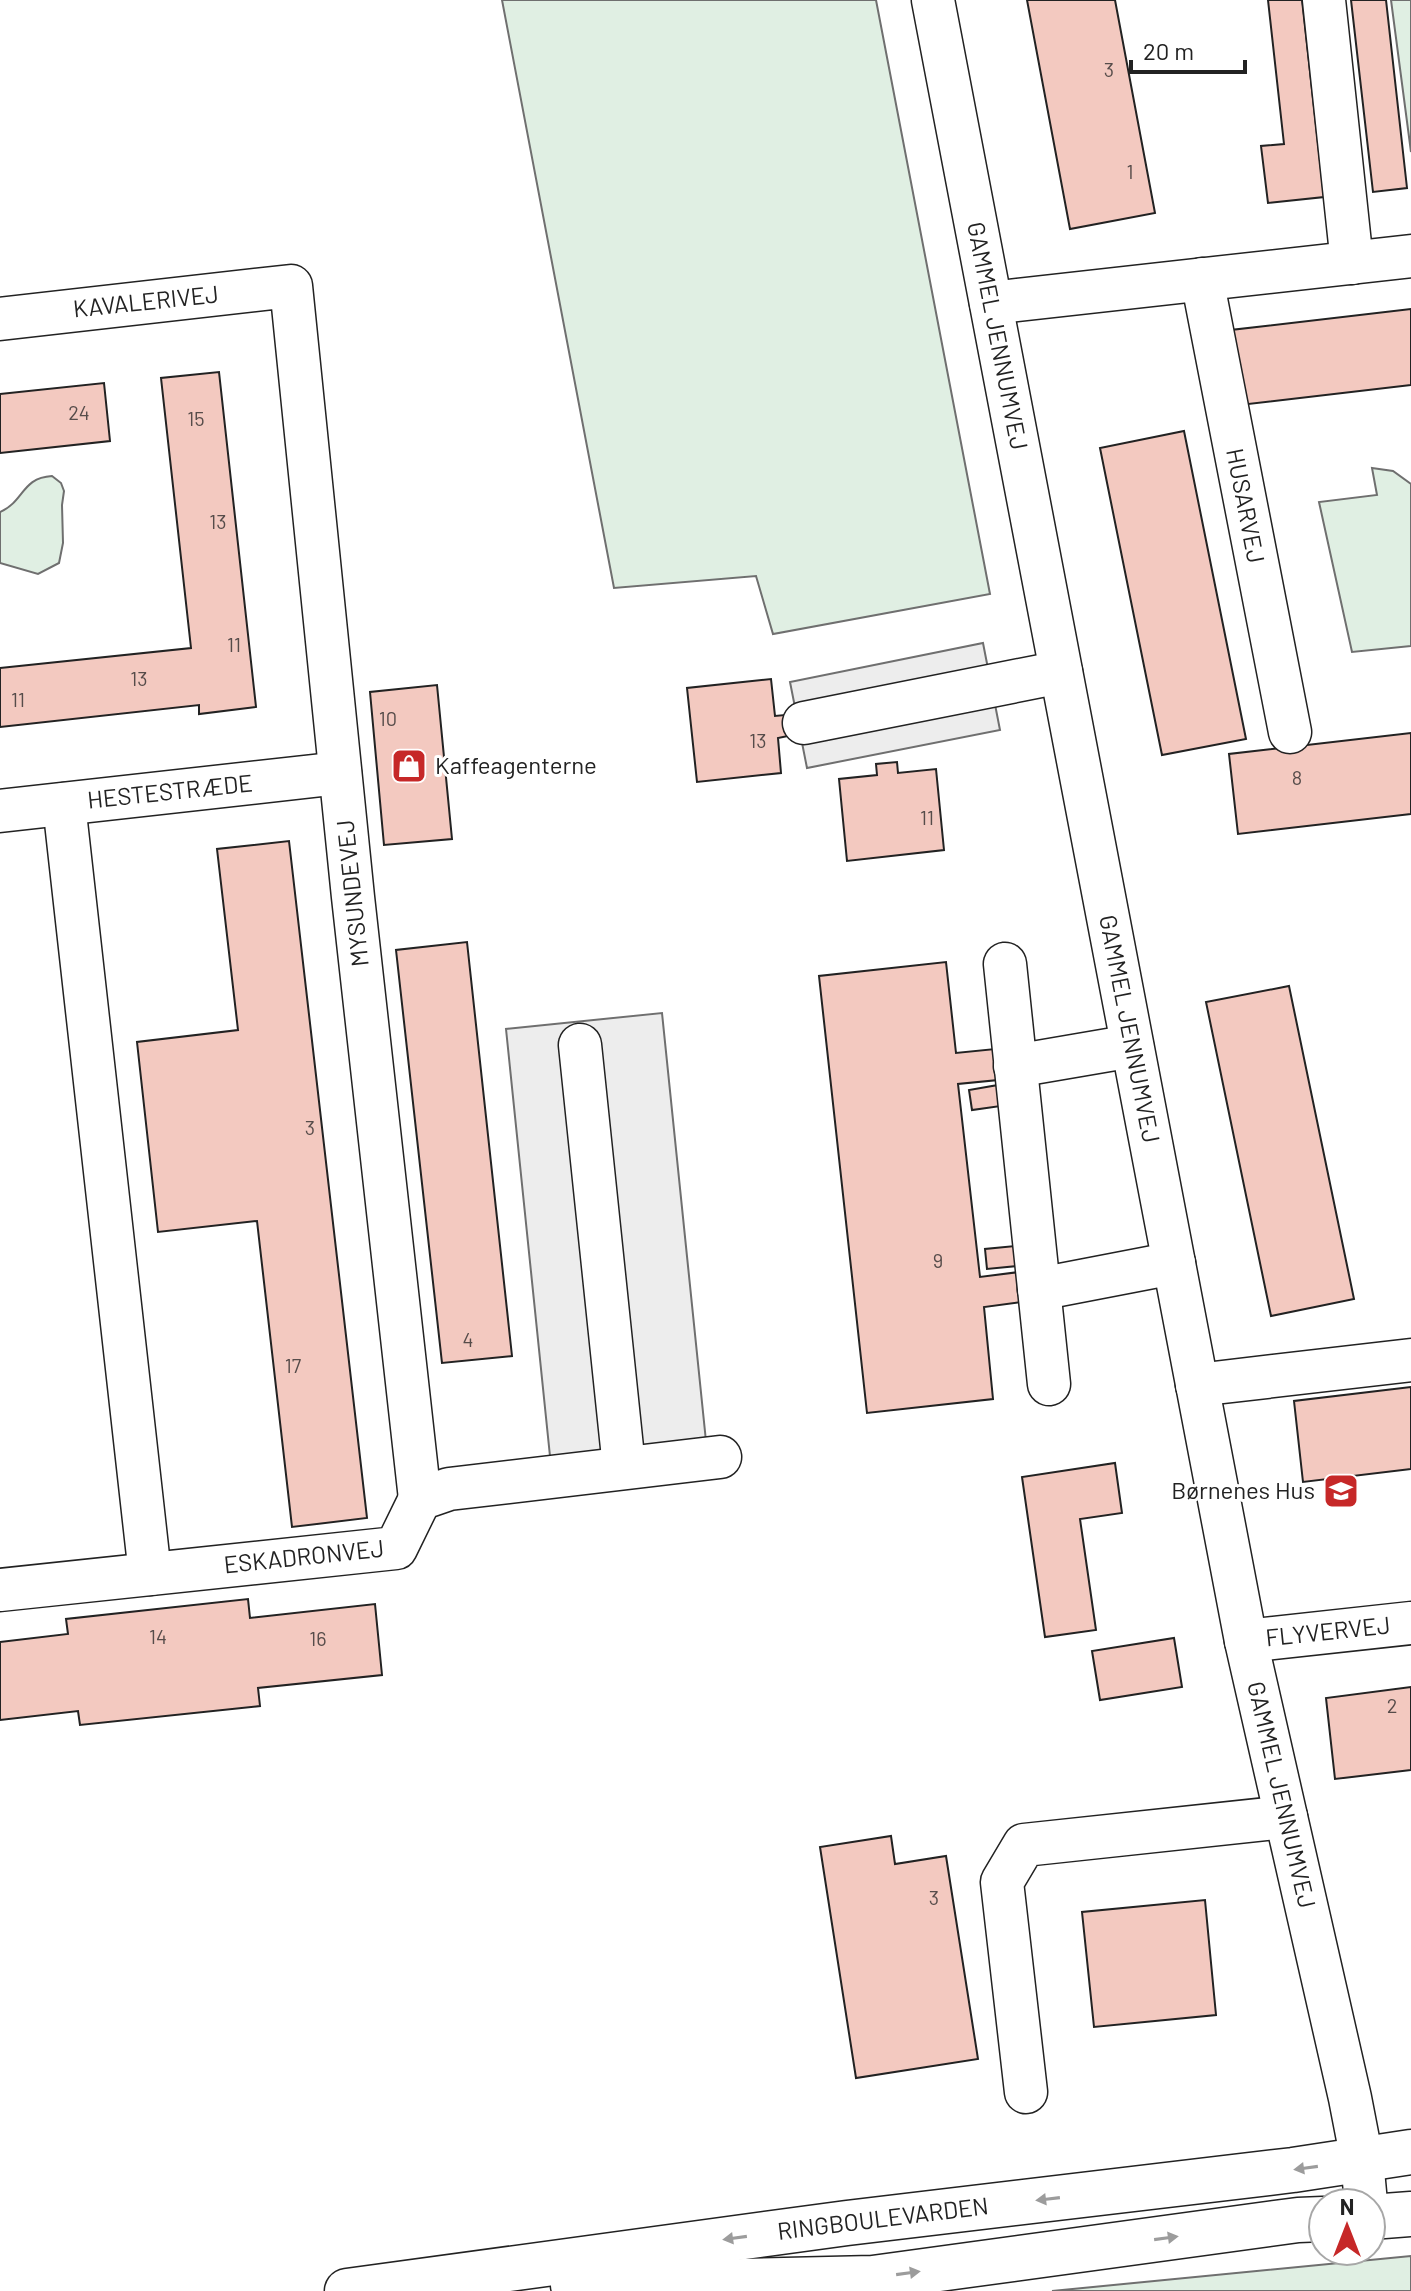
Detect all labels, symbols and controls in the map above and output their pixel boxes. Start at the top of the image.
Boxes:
scale bar [1131,24,1245,74]
text: 20 m [1143,36,1194,65]
house number: 3 [1104,57,1114,81]
house number: 1 [1127,159,1134,183]
street label: GAMMEL JENNUMVEJ [962,219,1035,452]
street label: KAVALERIVEJ [72,278,220,323]
house number: 24 [68,400,90,424]
house number: 15 [187,406,205,430]
street label: HUSARVEJ [1221,446,1272,566]
house number: 13 [209,509,227,533]
house number: 11 [227,632,241,656]
house number: 13 [130,666,148,690]
house number: 11 [11,687,25,711]
house number: 10 [379,706,397,730]
house number: 13 [749,728,767,752]
shop icon: Kaffeagenterne [390,747,428,785]
place label: Kaffeagenterne [435,750,597,779]
house number: 8 [1292,765,1302,789]
street label: HESTESTRÆDE [86,767,254,814]
house number: 11 [920,805,934,829]
street label: MYSUNDEVEJ [329,818,374,968]
street label: GAMMEL JENNUMVEJ [1094,912,1167,1145]
house number: 3 [305,1115,315,1139]
house number: 9 [933,1248,943,1272]
house number: 4 [462,1327,474,1351]
house number: 17 [285,1353,302,1377]
school or university icon: Børnenes Hus [1322,1472,1360,1510]
place label: Børnenes Hus [1171,1475,1315,1504]
street label: ESKADRONVEJ [222,1533,386,1578]
street label: FLYVERVEJ [1264,1610,1392,1651]
house number: 14 [149,1624,167,1648]
house number: 16 [309,1626,327,1650]
street label: GAMMEL JENNUMVEJ [1242,1678,1323,1911]
house number: 2 [1387,1693,1397,1717]
house number: 3 [929,1885,939,1909]
one-way arrow [1293,2162,1318,2175]
north arrow [1307,2187,1387,2267]
street label: RINGBOULEVARDEN [776,2190,990,2245]
one-way arrow [1035,2193,1060,2206]
text: N [1340,2193,1354,2219]
one-way arrow [1153,2231,1178,2244]
one-way arrow [722,2232,747,2245]
one-way arrow [896,2266,921,2279]

